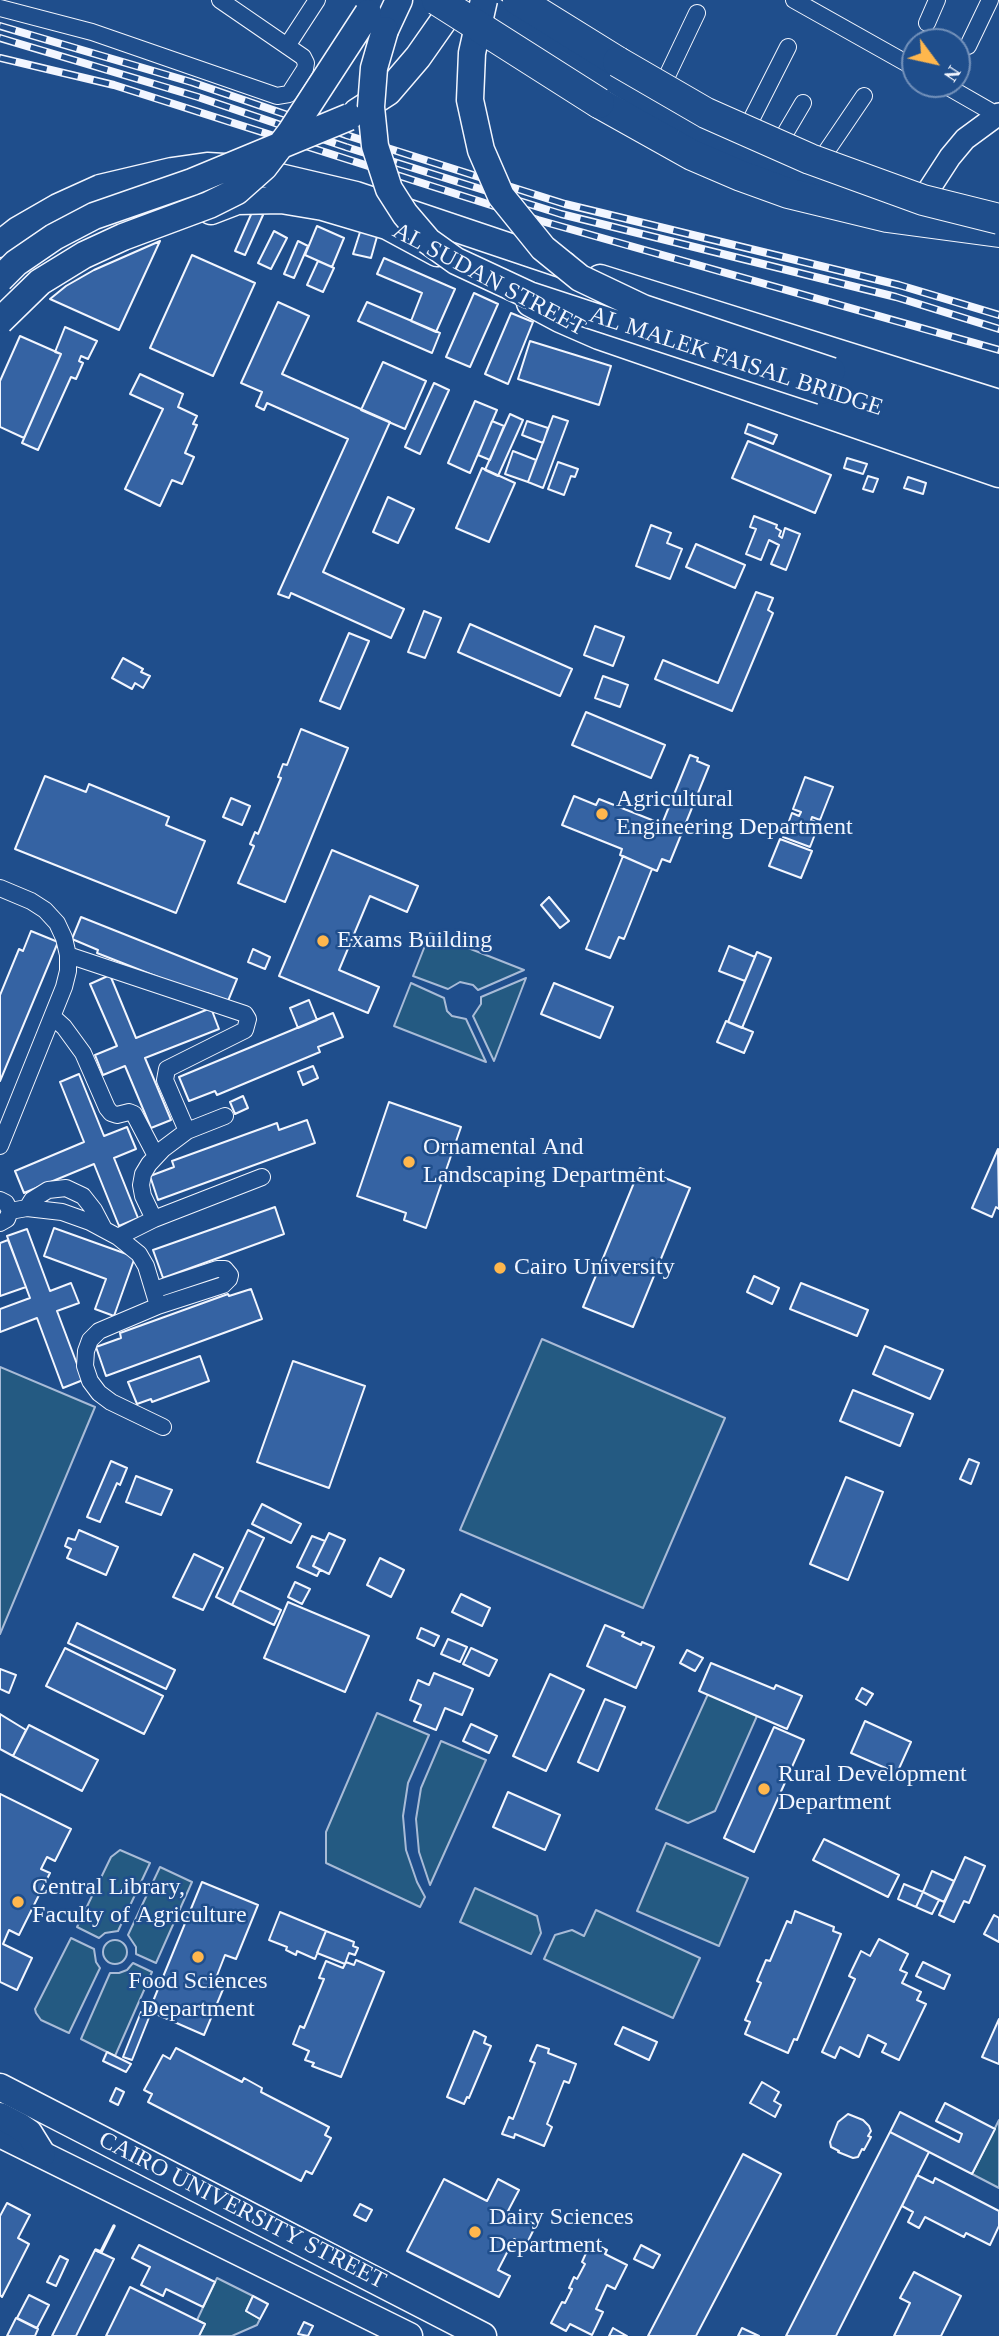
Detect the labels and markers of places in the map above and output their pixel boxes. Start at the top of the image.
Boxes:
place label: Agricultural Engineering Department [616,786,864,842]
marker: Agricultural Engineering Department [594,806,610,822]
place label: Exams Building [337,927,491,955]
marker: Exams Building [315,933,331,949]
place label: Ornamental And Landscaping Department [423,1134,677,1190]
marker: Ornamental And Landscaping Department [401,1154,417,1170]
place label: Cairo University [514,1254,673,1282]
marker: Cairo University [492,1260,508,1276]
place label: Rural Development Department [778,1761,972,1817]
marker: Rural Development Department [756,1781,772,1797]
place label: Central Library, Faculty of Agriculture [32,1874,247,1930]
marker: Central Library, Faculty of Agriculture [10,1894,26,1910]
marker: Food Sciences Department [190,1949,206,1965]
place label: Food Sciences Department [127,1968,269,2024]
place label: Dairy Sciences Department [489,2204,634,2260]
marker: Dairy Sciences Department [467,2224,483,2240]

